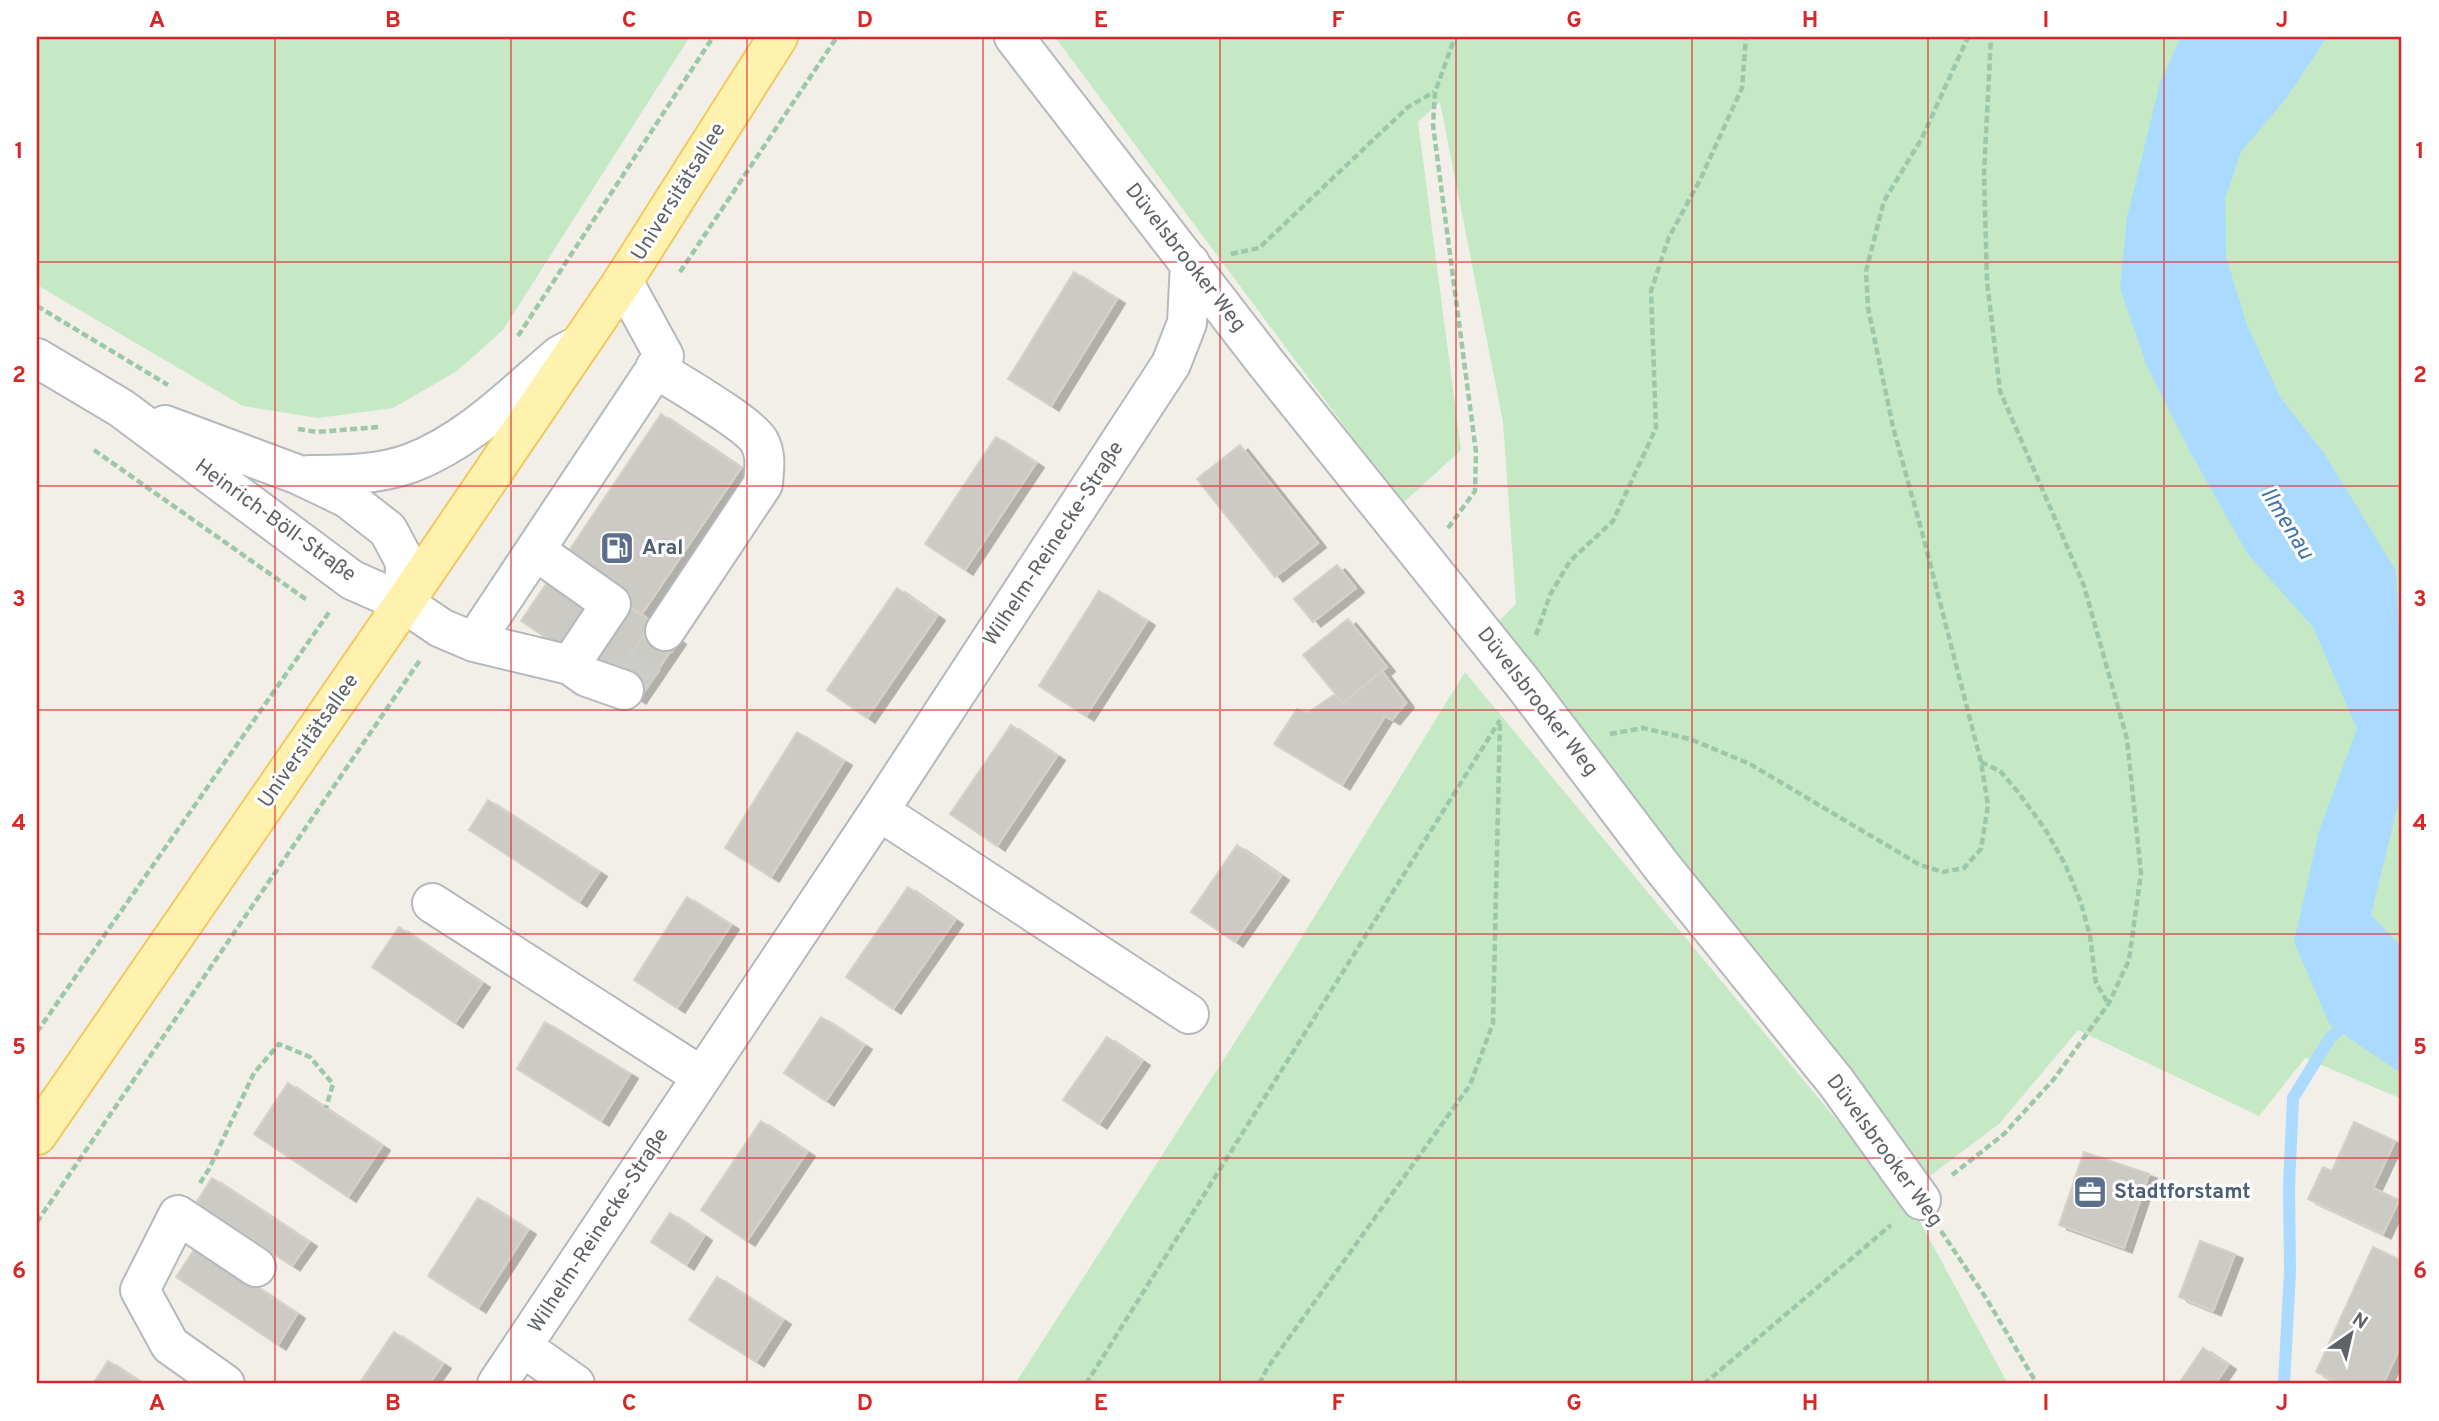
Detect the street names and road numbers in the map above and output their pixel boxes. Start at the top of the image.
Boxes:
street label: Universitätsallee [626,118,732,266]
street label: Düvelsbrooker Weg [1118,178,1252,338]
street label: Wilhelm-Reinecke-Straße [978,436,1130,652]
street label: Heinrich-Böll-Straße [189,453,361,589]
street label: Düvelsbrooker Weg [1470,622,1604,782]
street label: Universitätsallee [253,668,365,814]
street label: Düvelsbrooker Weg [1820,1069,1948,1233]
street label: Wilhelm-Reinecke-Straße [523,1123,675,1339]

